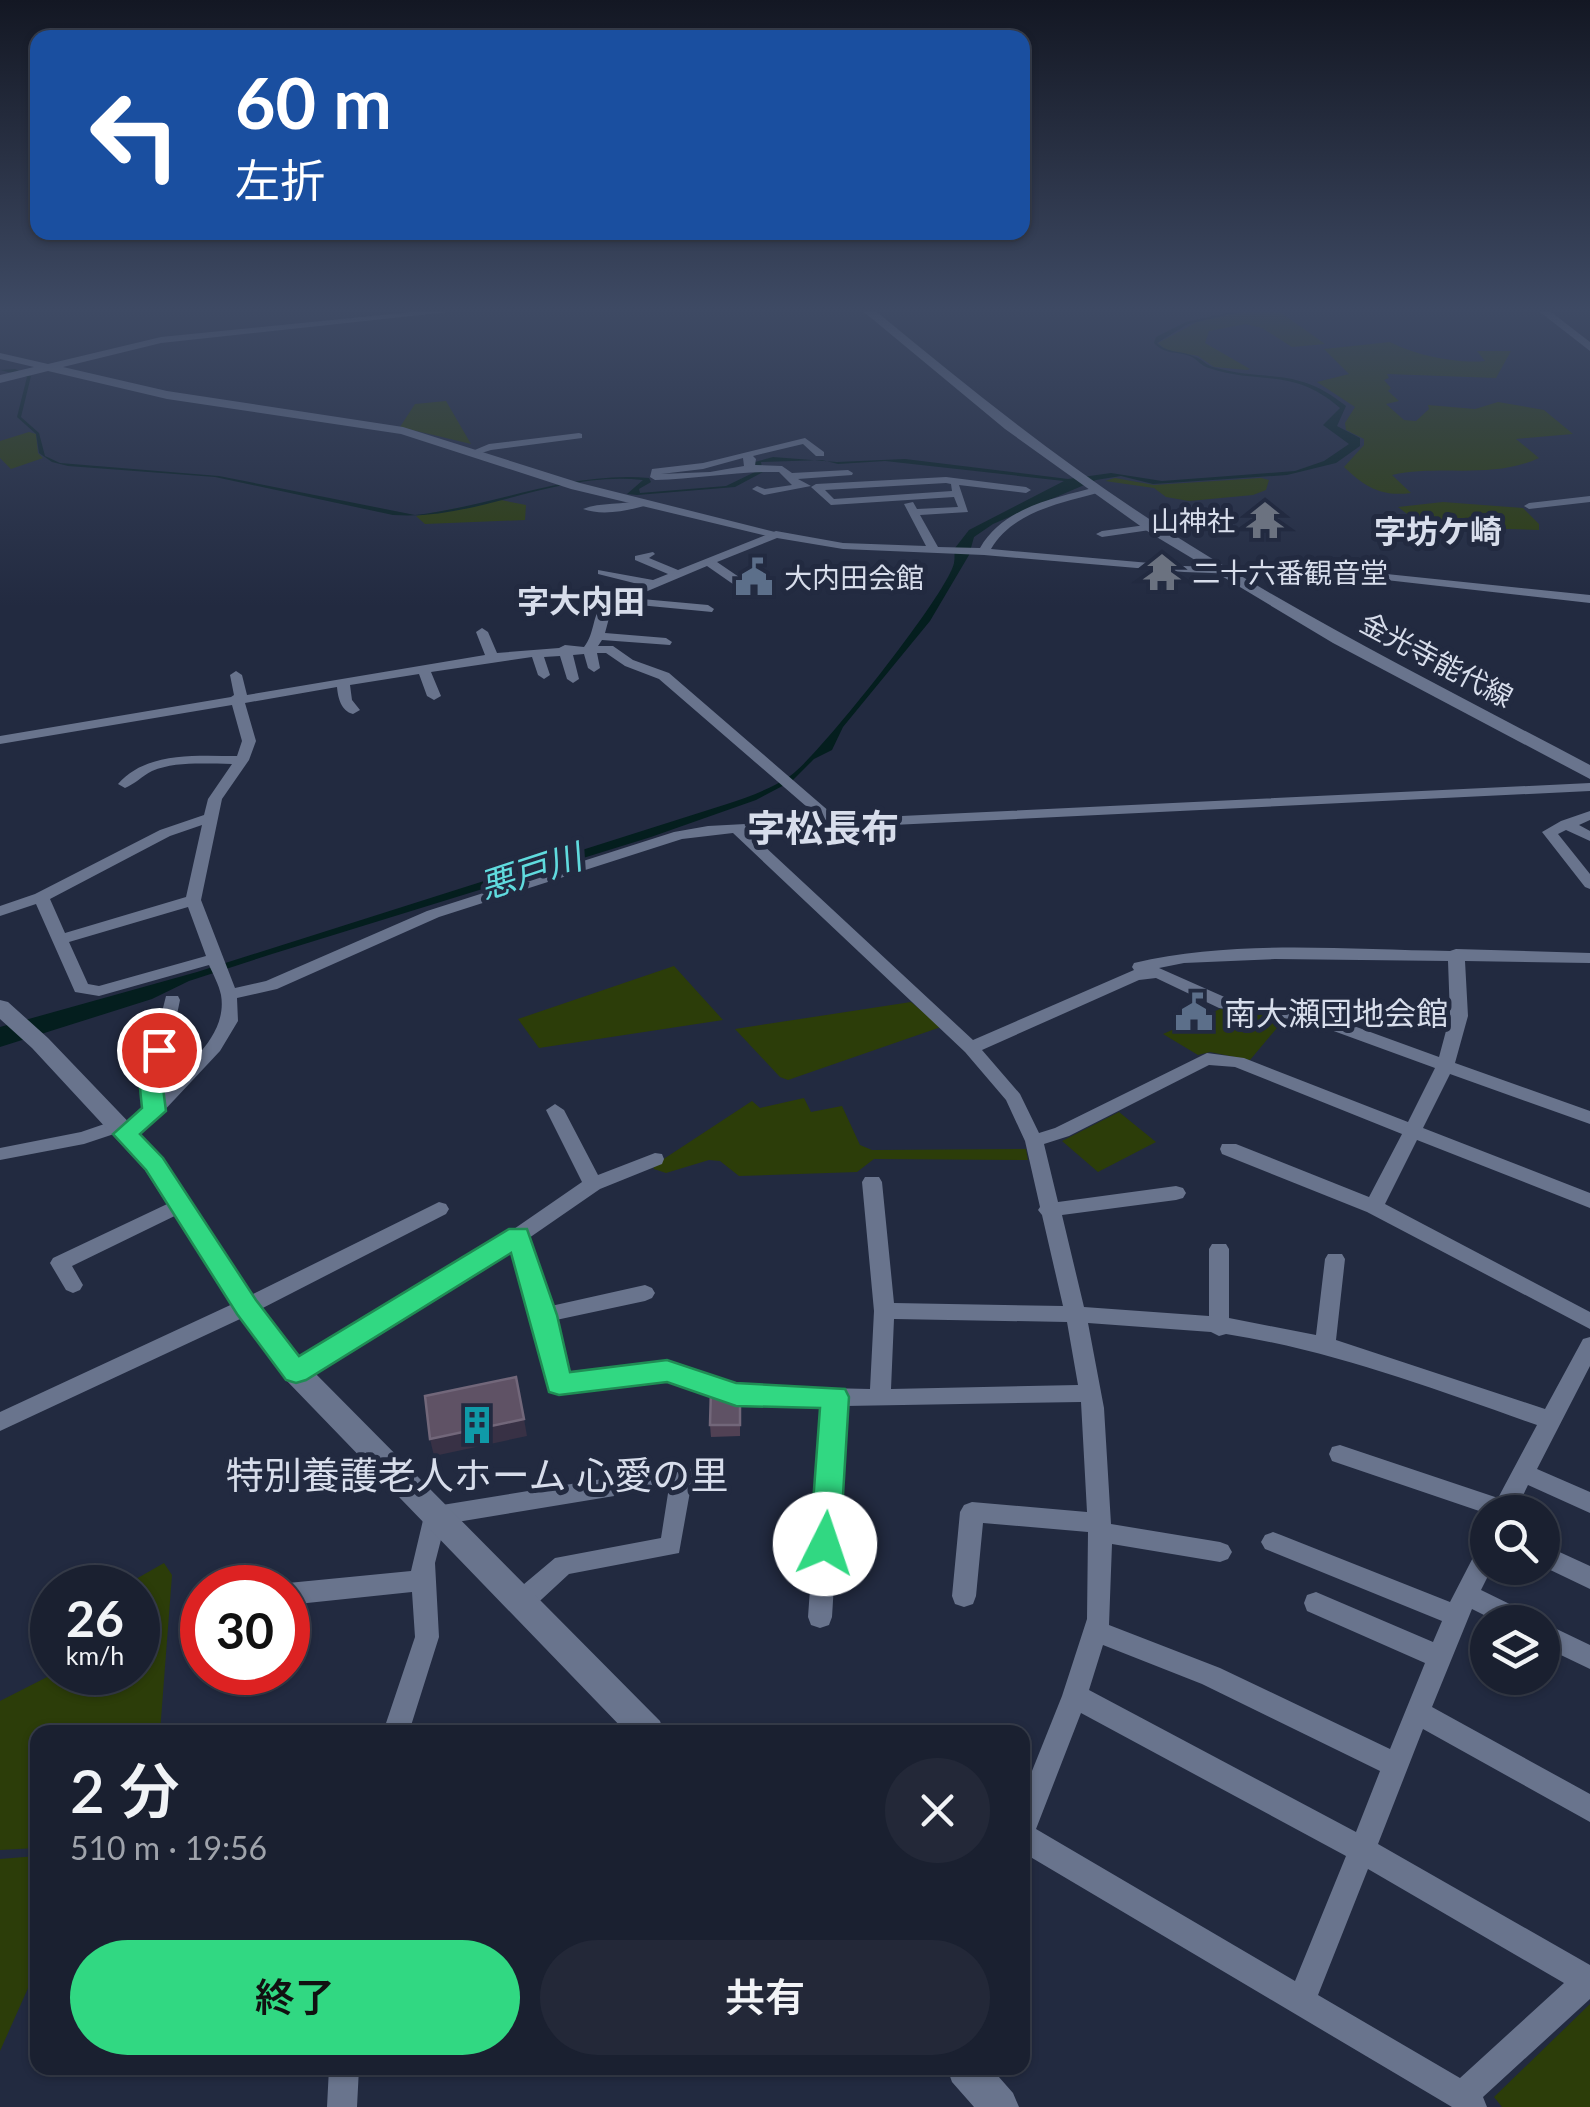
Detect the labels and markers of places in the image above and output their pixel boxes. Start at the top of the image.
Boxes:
temple icon: 山神社 [1244,499,1286,541]
place label: 山神社 [1151,503,1235,537]
temple icon: 二十六番観音堂 [1141,551,1183,593]
place label: 二十六番観音堂 [1192,555,1388,589]
public building icon: 大内田会館 [733,556,775,598]
place label: 大内田会館 [784,560,924,594]
public building icon: 南大瀬団地会館 [1173,991,1215,1033]
place label: 南大瀬団地会館 [1224,993,1448,1032]
pin [117,1008,202,1093]
building icon: 特別養護老人ホーム 心愛の里 [456,1404,498,1446]
place label: 特別養護老人ホーム 心愛の里 [226,1451,728,1497]

